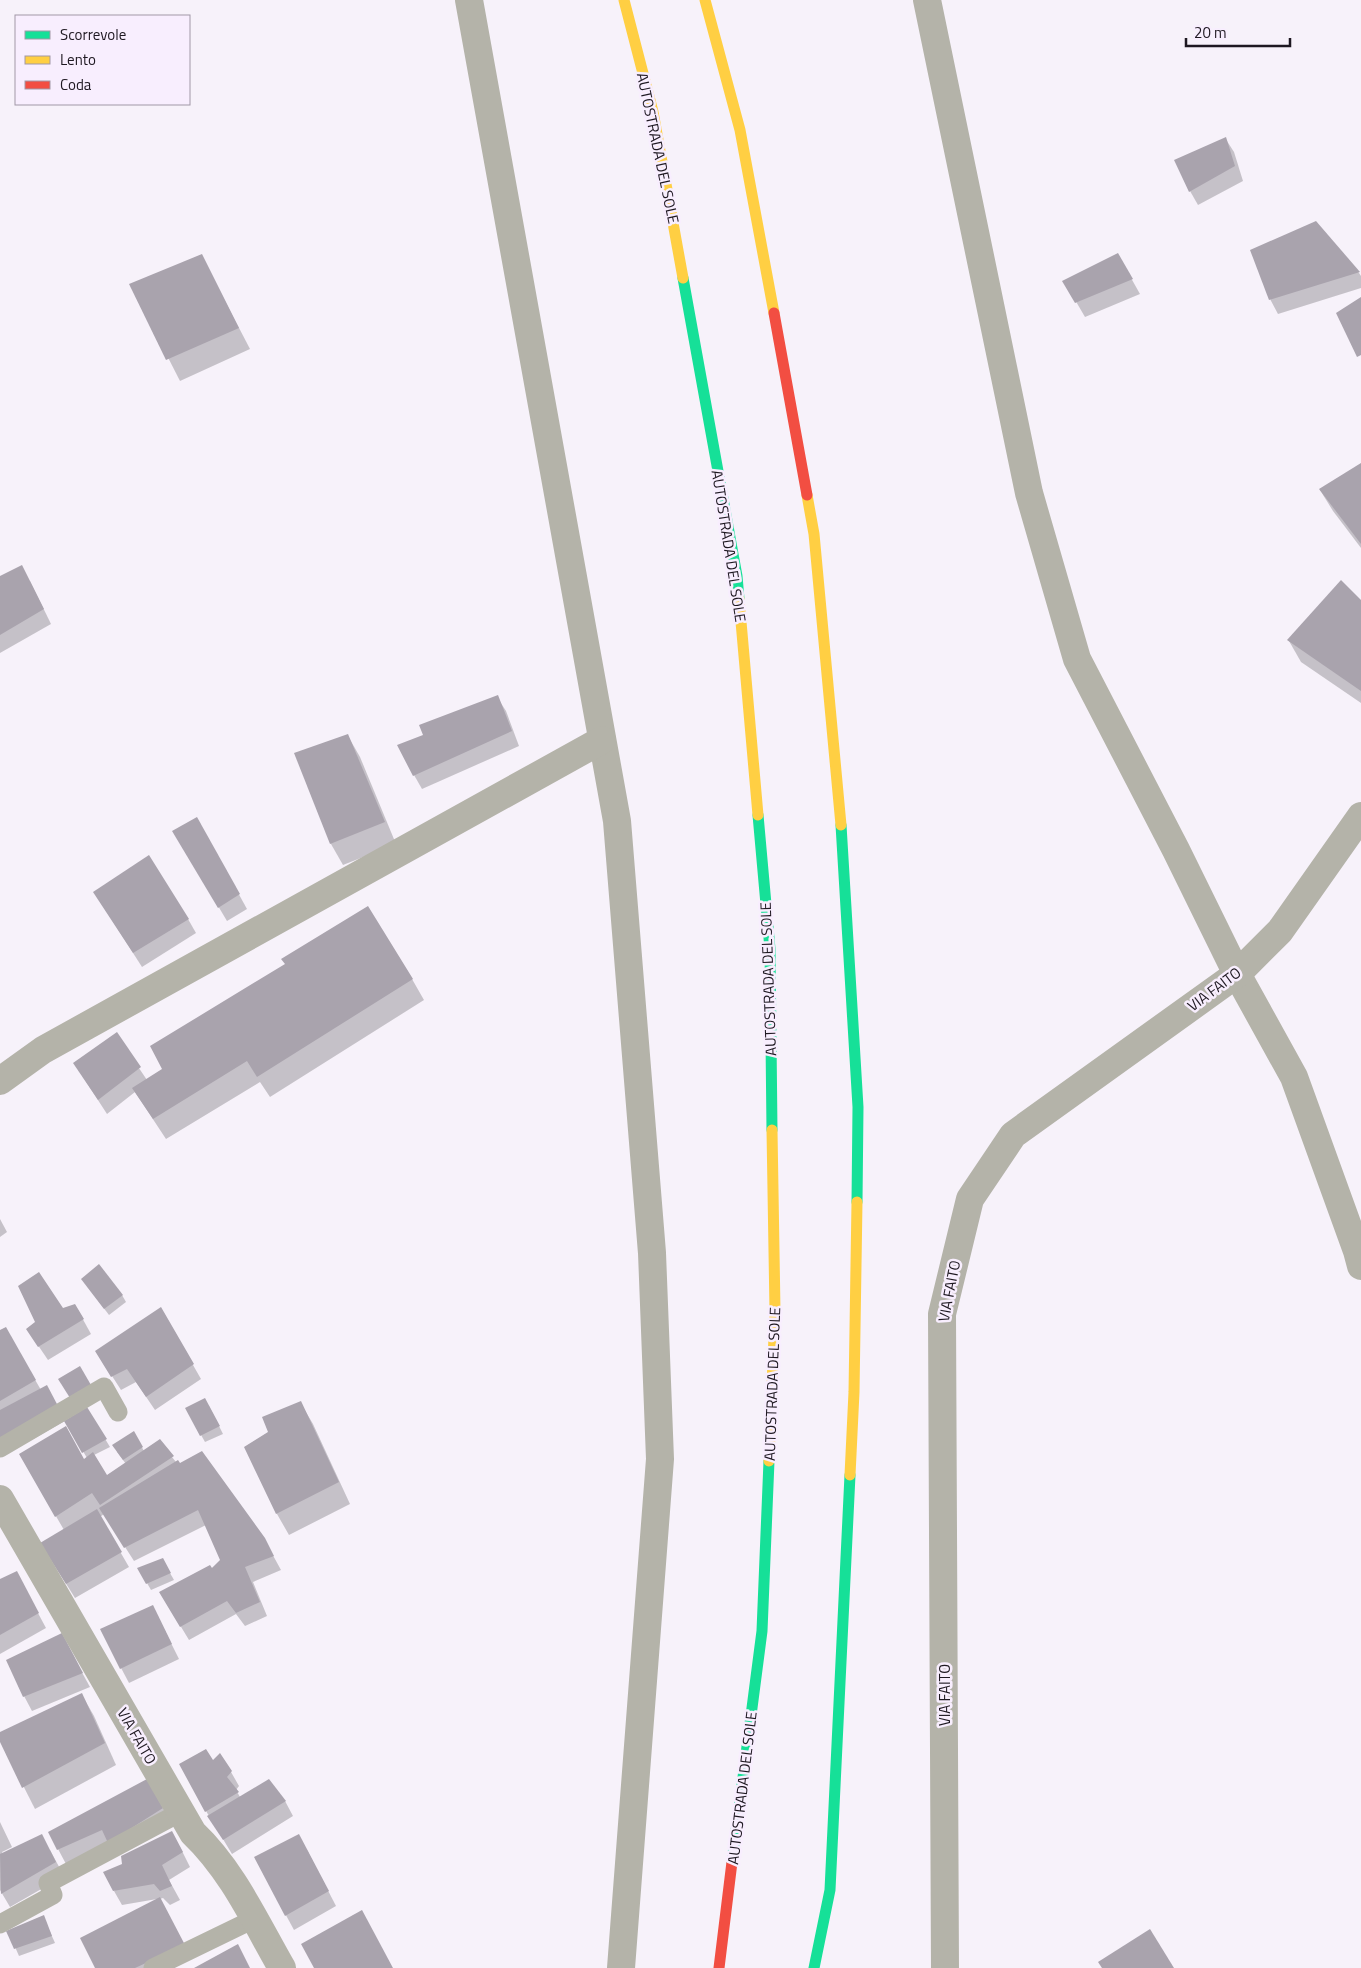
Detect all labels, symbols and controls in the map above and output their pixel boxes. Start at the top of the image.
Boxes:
legend [15,15,190,105]
scale bar [1186,15,1290,47]
text: 20 m [1194,21,1227,44]
text: Scorrevole [60,23,126,46]
text: Lento [60,48,96,71]
street label: AUTOSTRADA DEL SOLE [631,70,685,226]
text: Coda [60,73,92,96]
street label: AUTOSTRADA DEL SOLE [706,468,752,624]
street label: AUTOSTRADA DEL SOLE [754,902,782,1056]
street label: VIA FAITO [1182,961,1246,1017]
street label: VIA FAITO [932,1258,966,1324]
street label: AUTOSTRADA DEL SOLE [758,1307,786,1461]
street label: VIA FAITO [933,1664,956,1726]
street label: VIA FAITO [111,1703,163,1769]
street label: AUTOSTRADA DEL SOLE [721,1710,763,1866]

